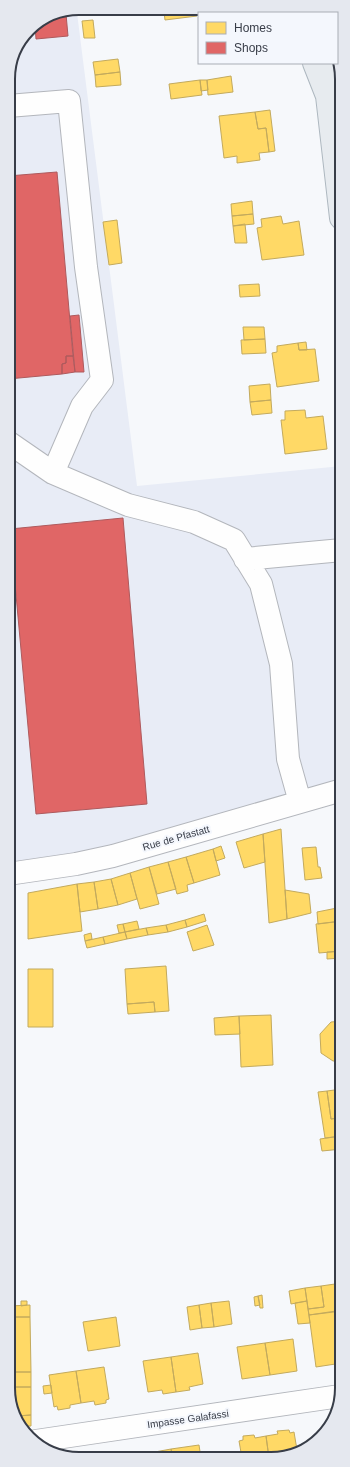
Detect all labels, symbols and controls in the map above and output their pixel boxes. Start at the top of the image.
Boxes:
legend [198,12,338,64]
text: Homes [234,21,272,35]
text: Shops [234,41,268,55]
street label: Rue de Pfastatt [141,823,211,853]
street label: Impasse Galafassi [147,1408,229,1430]

